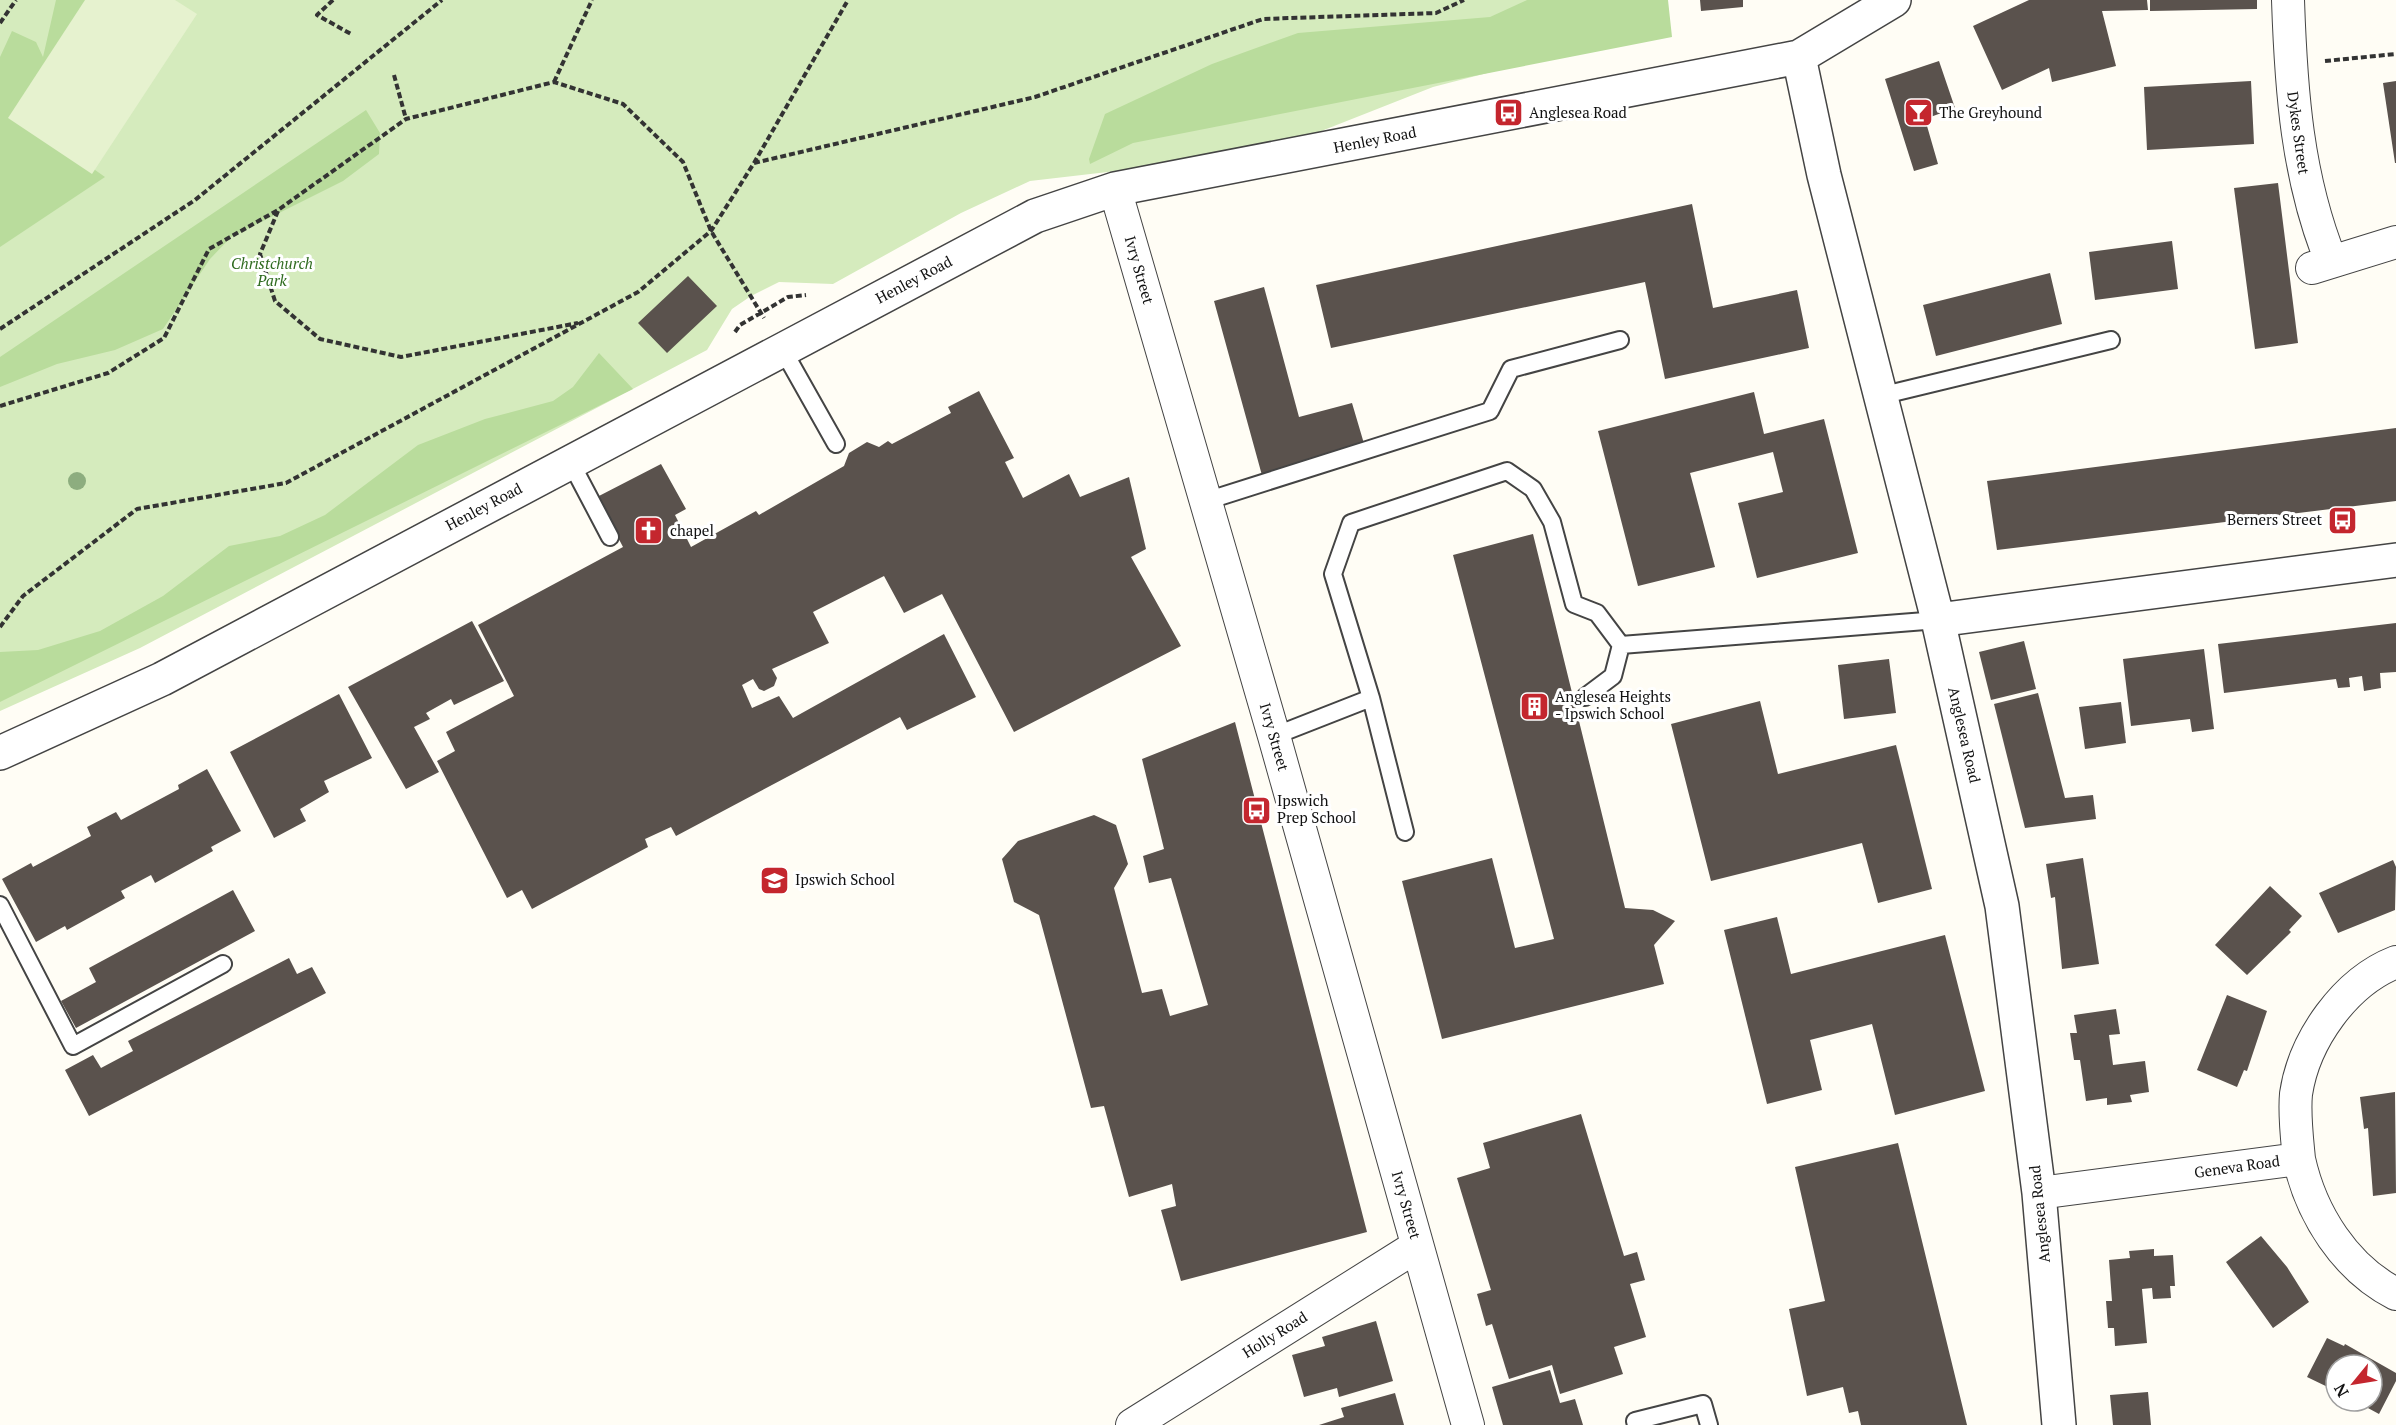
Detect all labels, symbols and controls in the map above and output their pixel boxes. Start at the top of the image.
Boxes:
street label: Dykes Street [2283,90,2315,176]
bus stop icon: Anglesea Road [1492,97,1524,129]
bar icon: The Greyhound [1902,97,1934,129]
place label: Anglesea Road [1529,102,1627,122]
place label: The Greyhound [1939,102,2042,122]
street label: Henley Road [1332,121,1418,157]
street label: Ivry Street [1121,233,1159,307]
street label: Henley Road [872,251,955,308]
park label: Christchurch Park [231,253,313,290]
street label: Henley Road [442,478,525,535]
bus stop icon: Berners Street [2327,504,2359,536]
place label: Berners Street [2227,509,2322,529]
church icon: chapel [633,515,665,547]
place label: chapel [670,520,714,540]
street label: Anglesea Road [1944,685,1986,785]
place label: Anglesea Heights - Ipswich School [1555,686,1671,723]
building icon: Anglesea Heights - Ipswich School [1518,690,1550,722]
street label: Ivry Street [1256,700,1294,774]
place label: Ipswich Prep School [1277,790,1356,827]
bus stop icon: Ipswich Prep School [1240,794,1272,826]
school or university icon: Ipswich School [758,864,790,896]
place label: Ipswich School [795,869,895,889]
street label: Geneva Road [2193,1150,2281,1182]
street label: Anglesea Road [2024,1164,2054,1264]
street label: Ivry Street [1388,1168,1426,1242]
street label: Holly Road [1238,1306,1311,1362]
north arrow [2324,1353,2384,1413]
text: N [2328,1380,2354,1401]

